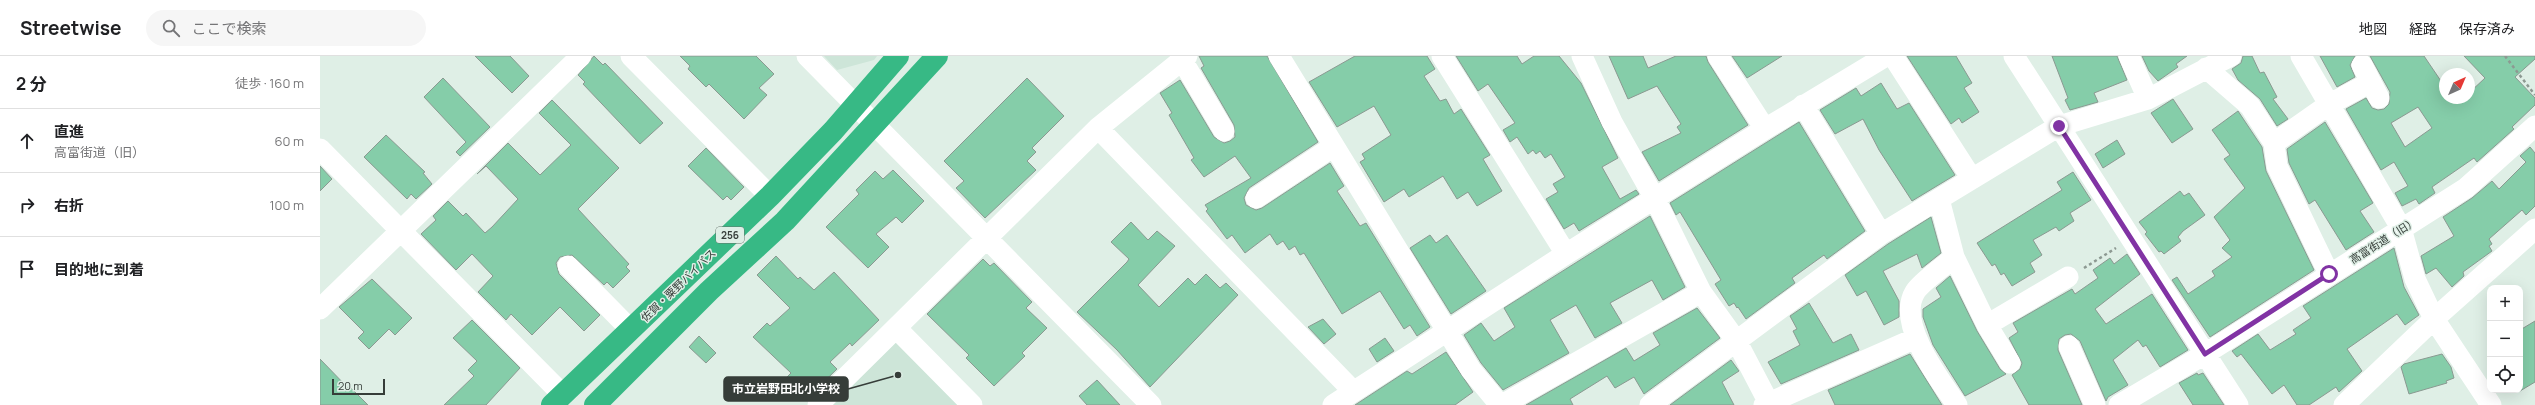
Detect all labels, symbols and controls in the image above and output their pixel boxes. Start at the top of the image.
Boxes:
search box [146,10,426,46]
text: Streetwise [20,15,122,41]
icon: search [160,17,182,39]
text: ここで検索 [192,18,267,39]
text: 地図 [2359,19,2387,38]
text: 経路 [2409,19,2437,38]
text: 保存済み [2459,19,2515,38]
north arrow [2439,68,2475,104]
text: 2 分 [16,72,47,95]
text: 徒歩 · 160 m [235,74,304,92]
route end [2050,117,2068,135]
text: 直進 [54,121,84,142]
icon: ahead [16,130,38,152]
text: 60 m [274,132,304,150]
text: 高富街道（旧） [54,143,145,161]
icon: right [16,194,38,216]
text: 右折 [54,195,84,216]
text: 100 m [269,196,304,214]
street label: 高富街道（旧） [2346,213,2420,267]
road number: 256 [716,227,744,243]
street label: 佐賀・粟野バイパス [637,245,719,325]
icon: arrive [16,258,38,280]
text: 目的地に到着 [54,259,144,280]
route start [2320,265,2338,283]
map controls [2487,285,2523,393]
button: + [2487,285,2523,321]
button: − [2487,321,2523,357]
button: locate [2487,357,2523,393]
scale bar [332,377,385,396]
callout: 市立岩野田北小学校 [724,377,848,401]
text: 20 m [338,378,363,393]
text: 市立岩野田北小学校 [732,380,840,397]

